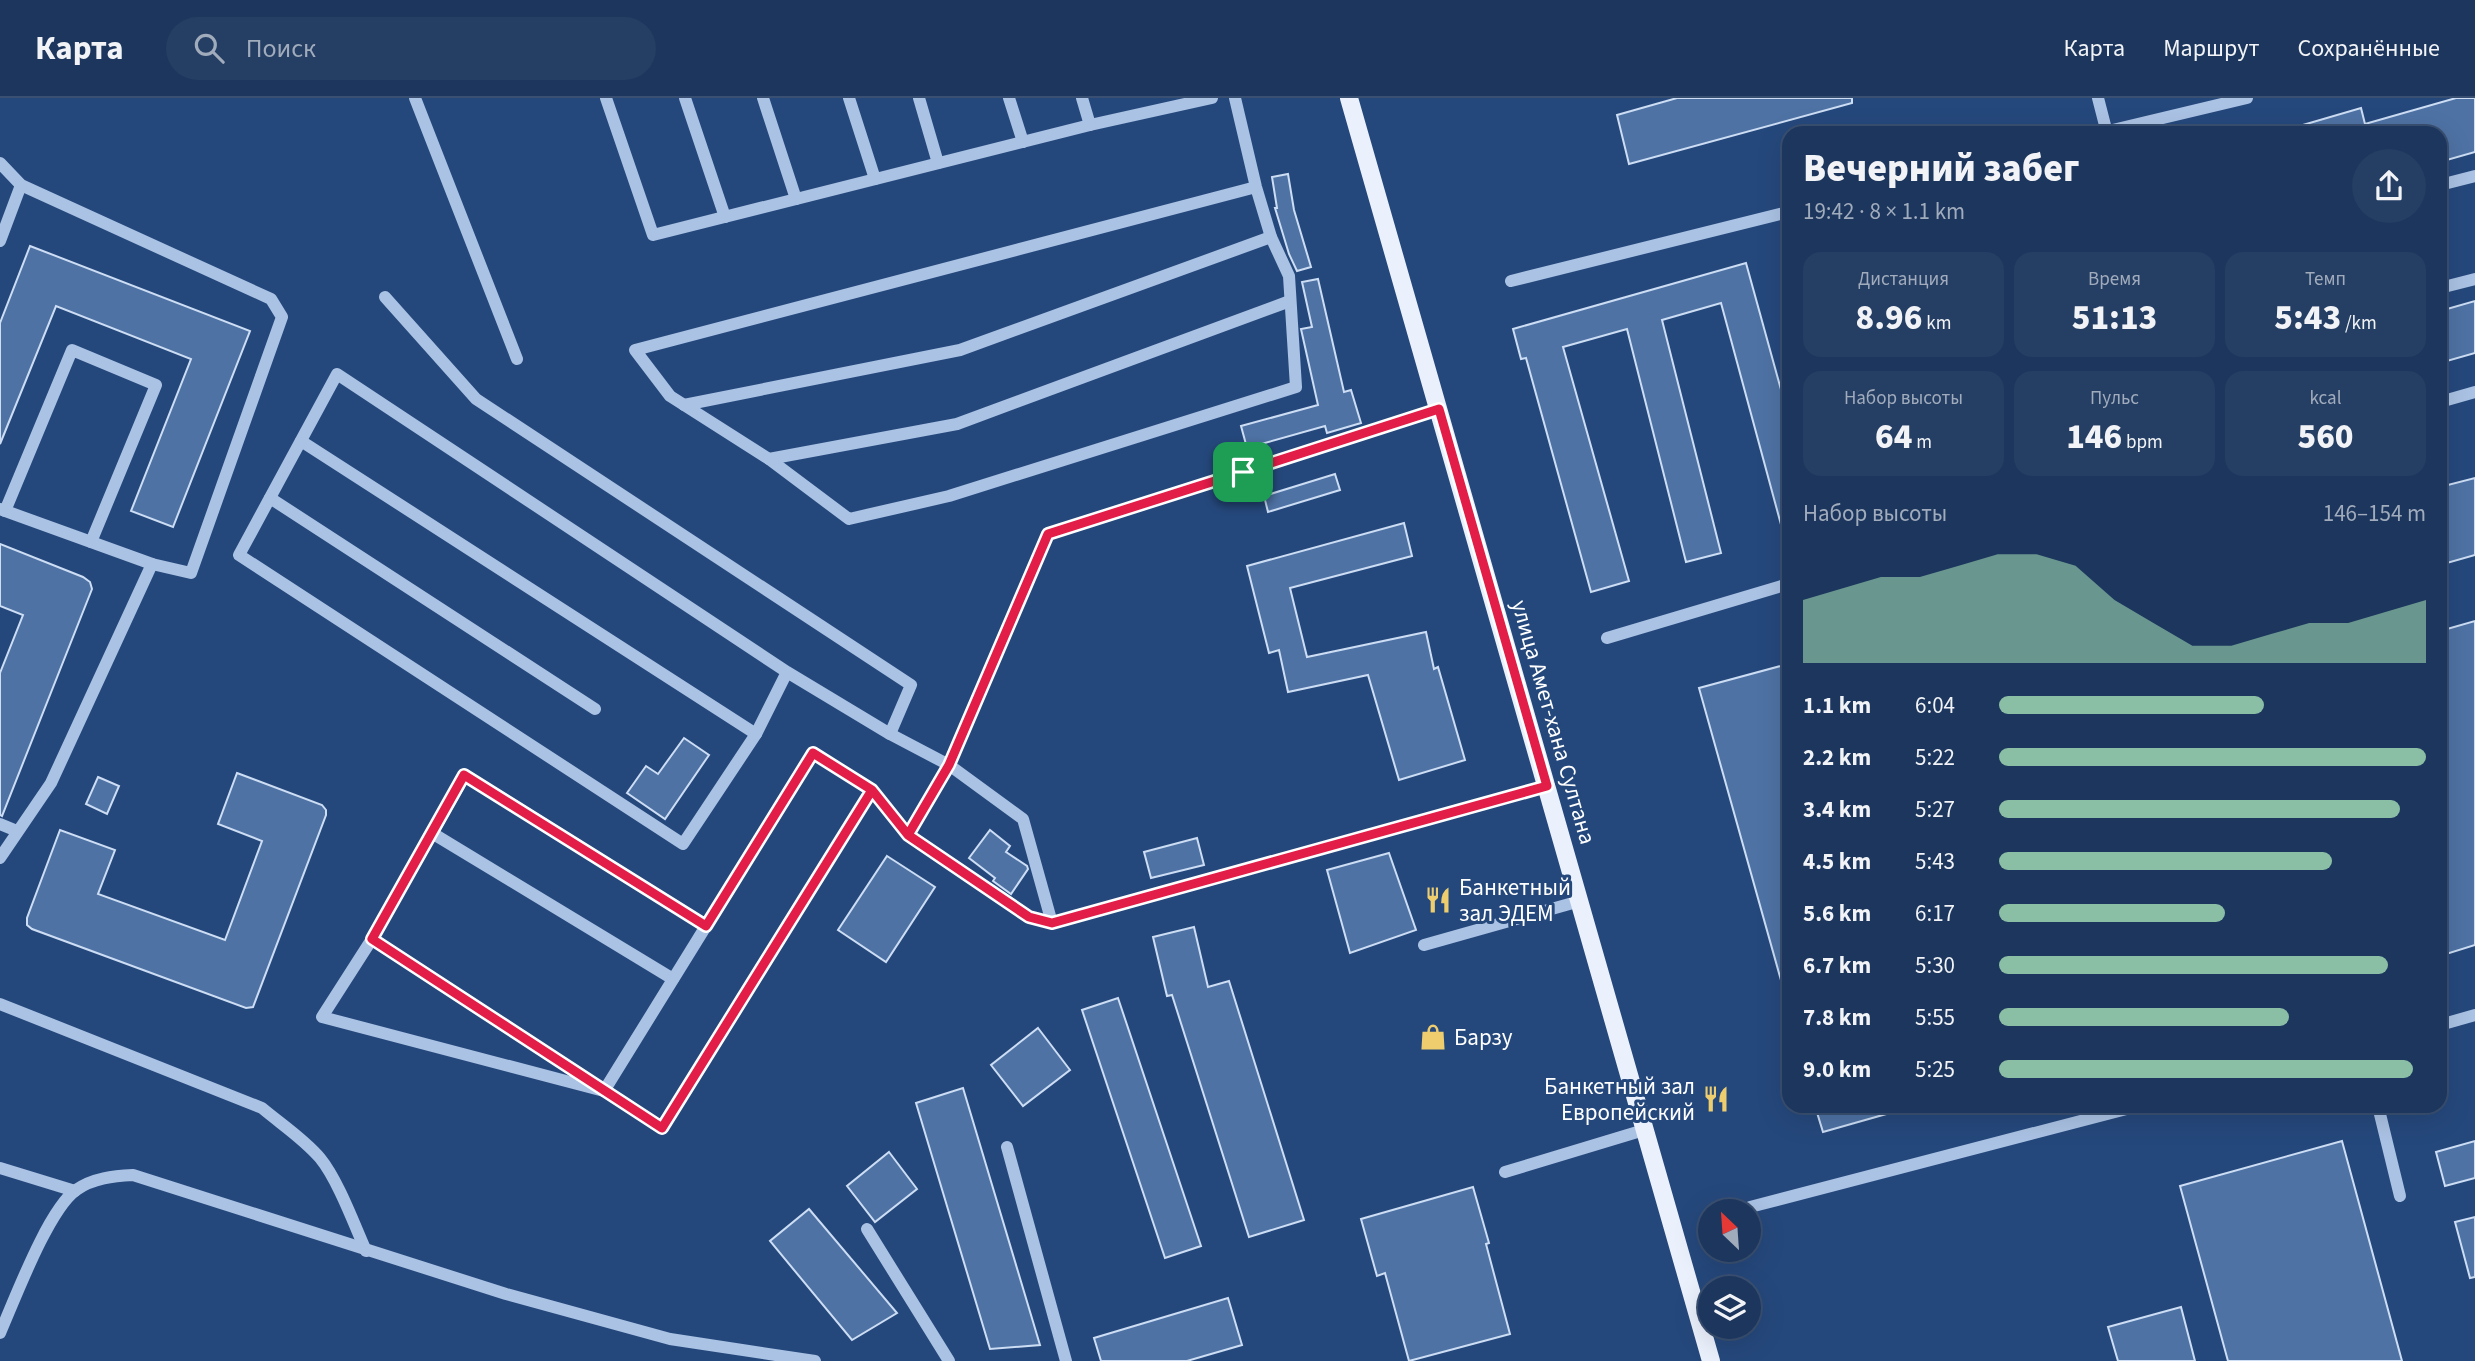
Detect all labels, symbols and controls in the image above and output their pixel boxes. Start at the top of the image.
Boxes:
search box [166,17,656,80]
text: Карта [35,25,124,72]
icon: search [190,29,228,67]
text: Поиск [246,30,316,67]
text: Карта [2064,31,2125,66]
text: Маршрут [2163,31,2259,66]
text: Сохранённые [2297,31,2440,66]
text: Вечерний забег [1803,142,2080,196]
button: share [2352,149,2426,223]
text: 19:42 · 8 × 1.1 km [1803,195,1965,228]
text: Дистанция [1858,266,1949,293]
text: Время [2088,266,2141,293]
text: Темп [2305,266,2346,293]
text: 8.96 [1856,293,1922,343]
text: 51:13 [2072,293,2157,343]
text: 5:43 [2274,293,2341,343]
text: km [1922,310,1951,337]
text: /km [2341,310,2377,337]
text: Набор высоты [1844,385,1963,412]
text: Пульс [2090,385,2139,412]
text: kcal [2310,385,2341,412]
text: 64 [1875,412,1912,462]
text: 146 [2066,412,2122,462]
text: 560 [2297,412,2354,462]
text: m [1912,429,1932,456]
text: bpm [2122,429,2163,456]
pin [1213,442,1273,502]
icon: arrive [1224,453,1262,491]
text: Набор высоты [1803,497,1947,530]
text: 146–154 m [2323,497,2426,530]
street label: улица Амет-хана Султана [1503,596,1604,848]
text: 1.1 km [1803,689,1871,722]
text: 6:04 [1915,689,1955,722]
text: 2.2 km [1803,741,1871,774]
text: 5:22 [1915,741,1955,774]
text: 3.4 km [1803,793,1871,826]
text: 5:27 [1915,793,1955,826]
text: 4.5 km [1803,845,1871,878]
text: 5:43 [1915,845,1955,878]
place label: Банкетный зал ЭДЕМ [1459,871,1571,930]
restaurant icon: Банкетный зал ЭДЕМ [1423,885,1453,915]
text: 5.6 km [1803,897,1871,930]
text: 6:17 [1915,897,1955,930]
text: 6.7 km [1803,949,1871,982]
text: 5:30 [1915,949,1955,982]
text: 7.8 km [1803,1001,1871,1034]
text: 5:55 [1915,1001,1955,1034]
place label: Барзу [1454,1021,1513,1054]
shop icon: Барзу [1418,1022,1448,1052]
text: 9.0 km [1803,1053,1871,1086]
text: 5:25 [1915,1053,1955,1086]
place label: Банкетный зал Европейский [1544,1070,1695,1129]
restaurant icon: Банкетный зал Европейский [1701,1084,1731,1114]
north arrow [1698,1199,1760,1262]
map controls [1698,1199,1761,1339]
button: layers [1698,1276,1761,1339]

